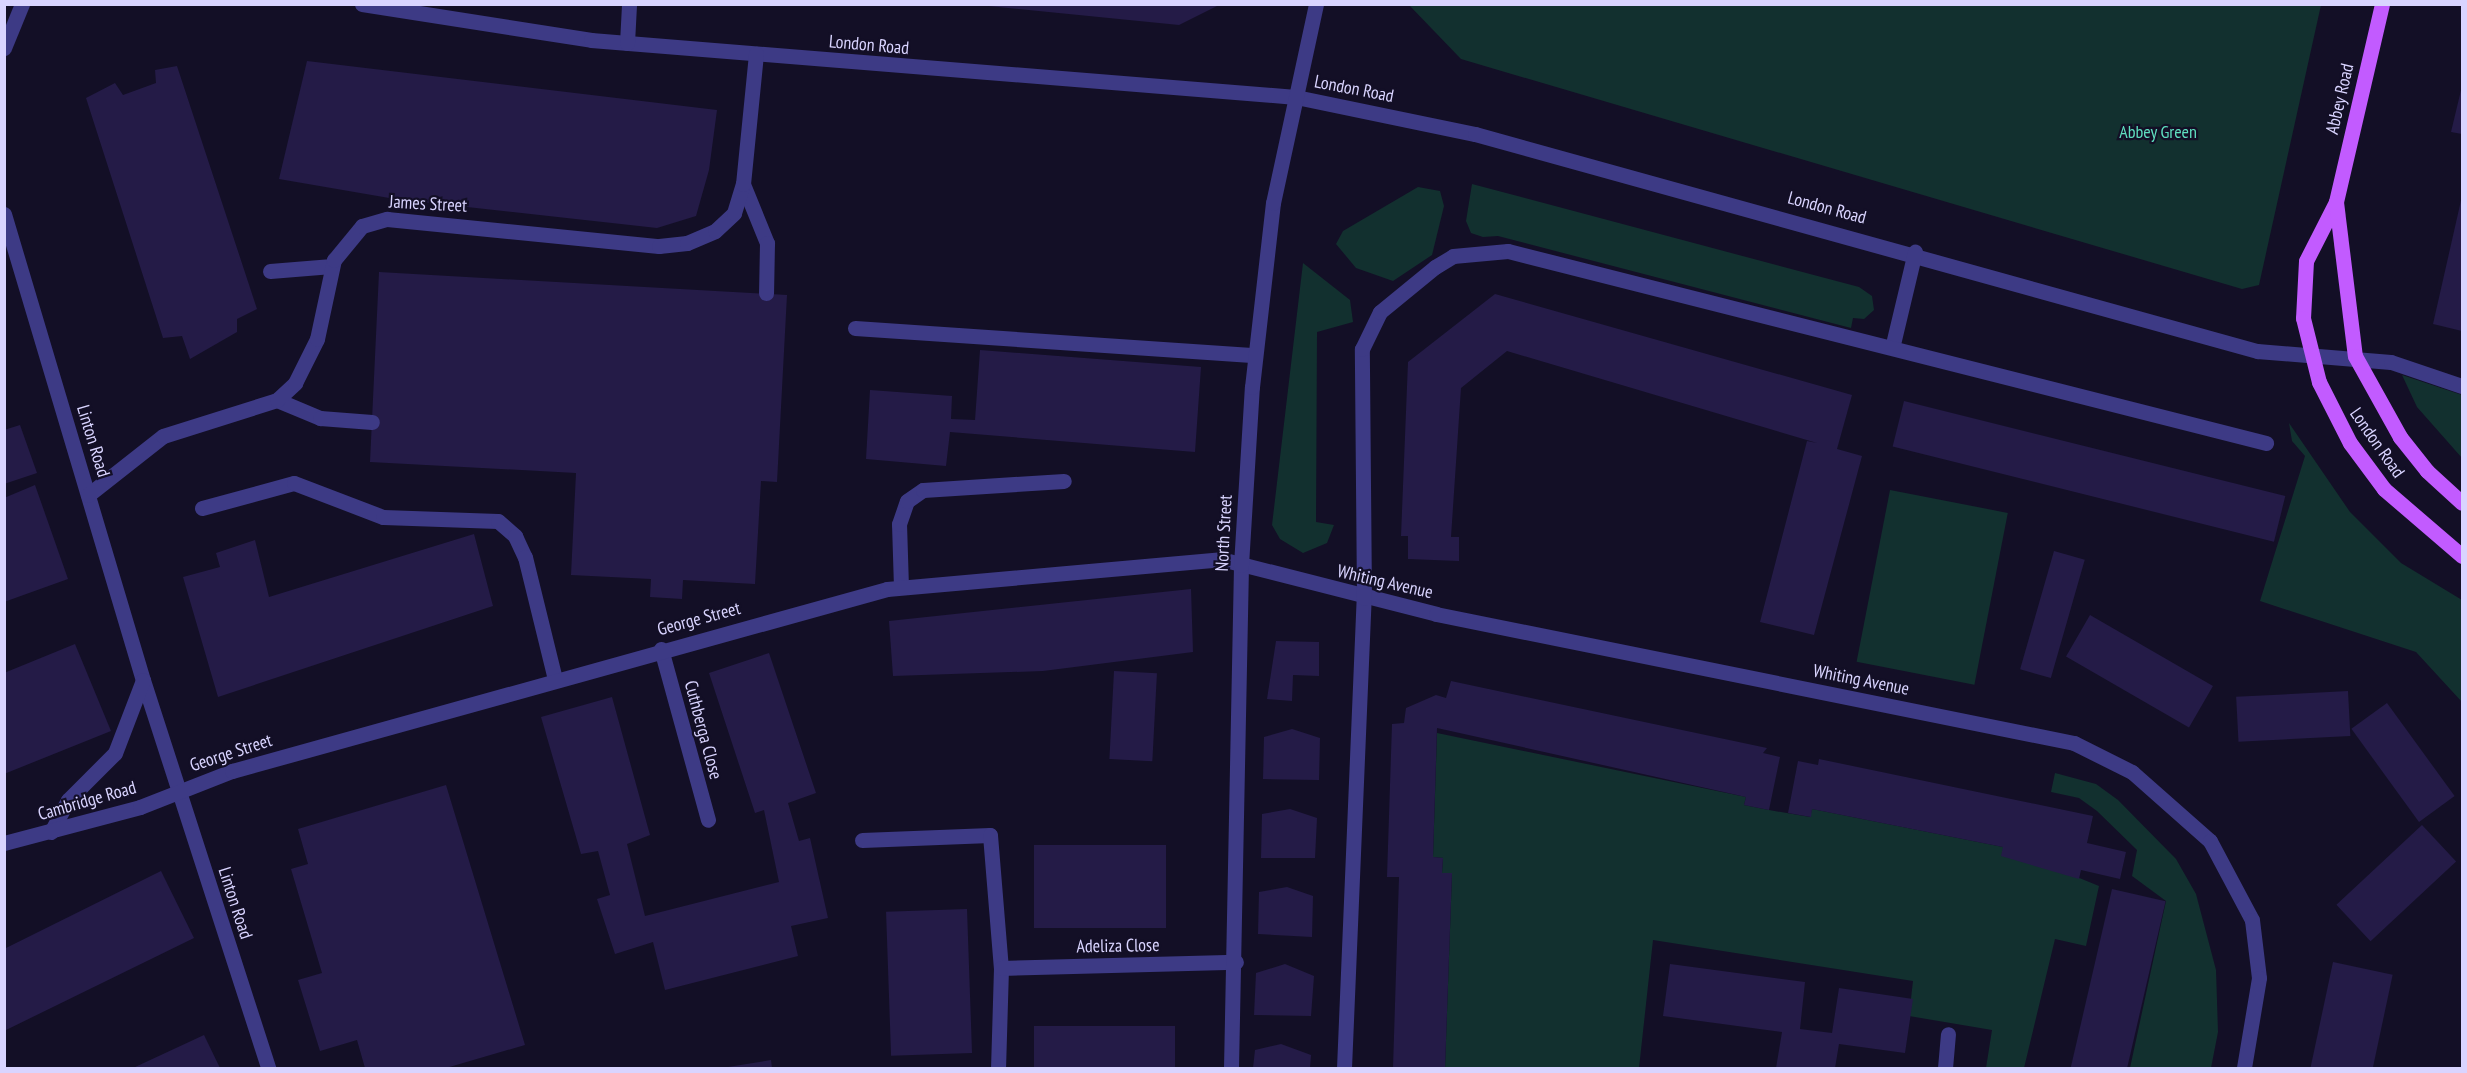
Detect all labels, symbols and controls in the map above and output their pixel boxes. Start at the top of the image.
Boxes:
street label: London Road [828,31,910,59]
street label: Abbey Road [2321,61,2359,137]
street label: London Road [1313,71,1395,107]
park label: Abbey Green [2119,121,2197,143]
street label: London Road [1785,187,1869,229]
street label: James Street [389,191,467,217]
street label: Linton Road [72,402,114,480]
street label: London Road [2345,404,2409,482]
street label: North Street [1211,494,1237,572]
street label: Whiting Avenue [1335,560,1435,604]
street label: George Street [655,598,743,640]
street label: Whiting Avenue [1811,660,1911,700]
street label: Cuthberga Close [679,678,727,782]
street label: George Street [187,730,275,776]
street label: Cambridge Road [35,777,139,825]
street label: Linton Road [213,864,257,942]
street label: Adeliza Close [1076,934,1160,958]

